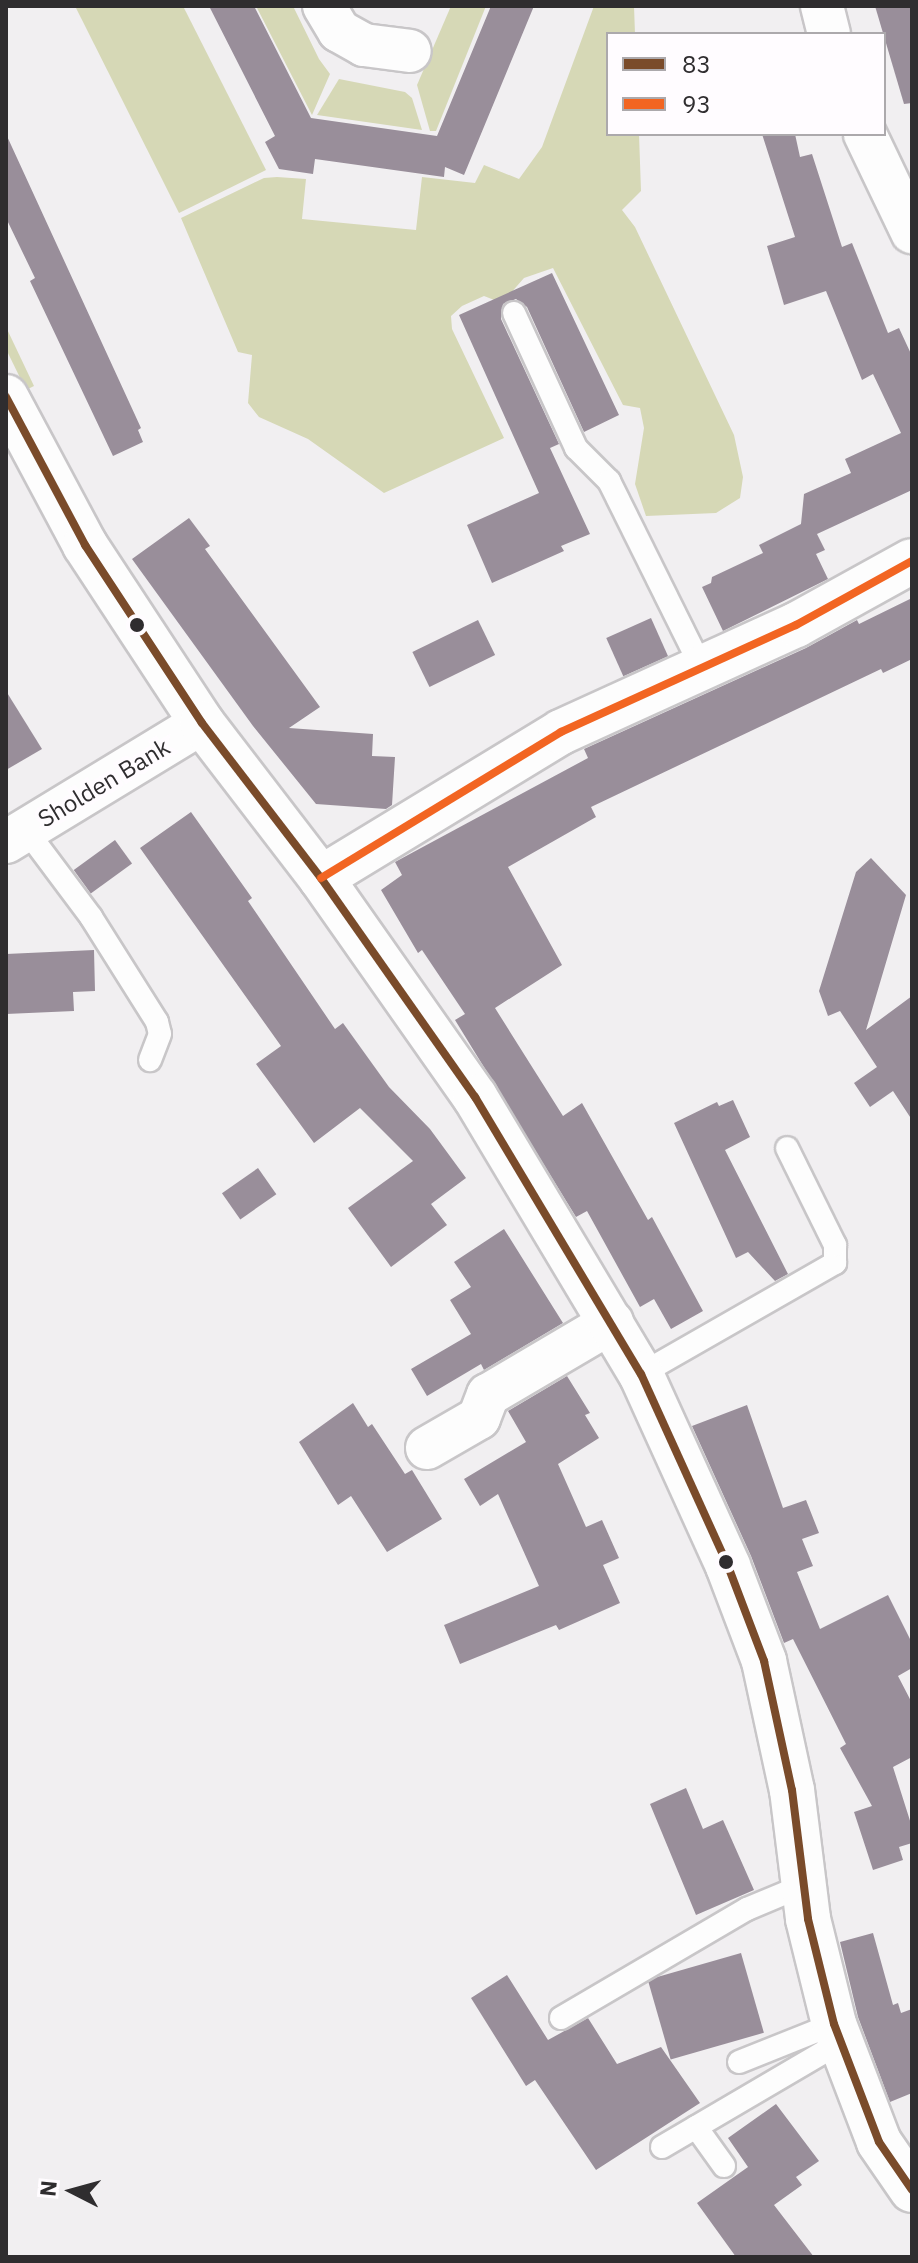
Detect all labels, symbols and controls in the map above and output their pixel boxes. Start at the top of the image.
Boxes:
legend [606,32,886,136]
text: 83 [682,48,711,80]
text: 93 [682,88,711,120]
unlabelled marker [129,617,145,633]
street label: Sholden Bank [33,732,175,834]
unlabelled marker [718,1554,734,1570]
north arrow [32,2151,112,2231]
text: N [32,2179,63,2198]

